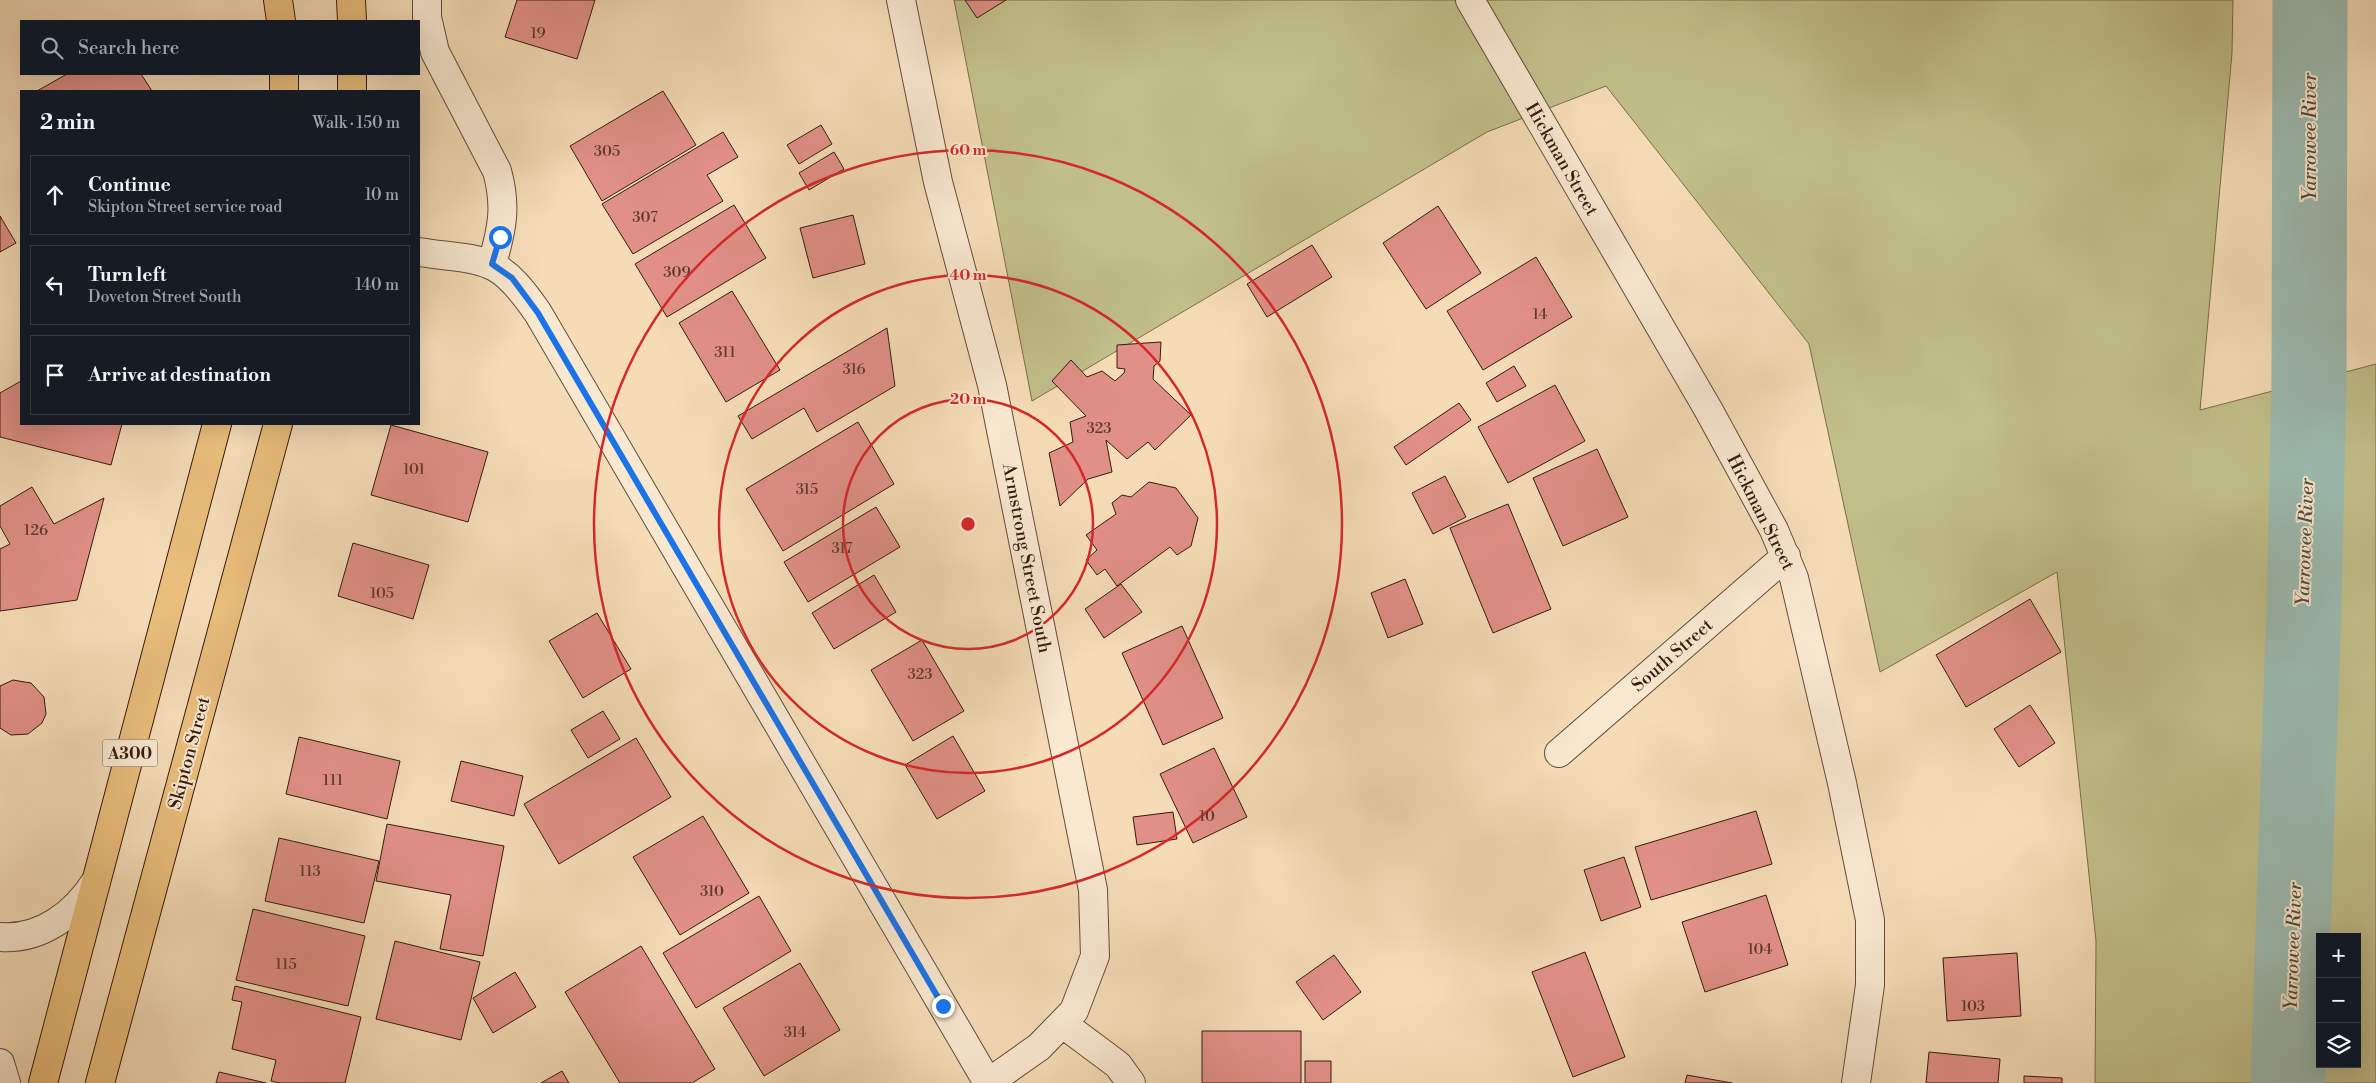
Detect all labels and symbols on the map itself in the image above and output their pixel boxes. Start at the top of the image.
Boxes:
house number: 19 [530,24,546,43]
water label: Yarrowee River [2298,72,2322,201]
street label: Hickman Street [1520,98,1604,221]
text: 60 m [950,141,987,160]
house number: 305 [594,142,620,161]
house number: 307 [632,208,658,227]
route start [489,226,512,249]
house number: 309 [663,263,691,282]
text: 40 m [949,266,987,285]
house number: 14 [1533,305,1547,324]
house number: 311 [714,343,736,362]
house number: 316 [843,360,865,379]
text: 20 m [950,390,987,409]
house number: 323 [1086,419,1112,438]
street label: Hickman Street [1721,450,1800,575]
house number: 101 [403,460,425,479]
street label: Armstrong Street South [997,460,1056,655]
water label: Yarrowee River [2291,477,2319,606]
house number: 315 [796,480,818,499]
centre of rings [959,515,977,533]
house number: 126 [24,521,48,540]
house number: 317 [831,539,853,558]
house number: 105 [370,584,394,603]
street label: South Street [1627,613,1718,697]
house number: 323 [907,665,933,684]
street label: Skipton Street [163,694,216,812]
road number: A300 [102,740,158,766]
house number: 111 [323,771,344,790]
house number: 10 [1199,807,1215,826]
house number: 113 [299,862,321,881]
water label: Yarrowee River [2279,881,2307,1010]
house number: 310 [700,882,724,901]
house number: 104 [1748,940,1773,959]
house number: 115 [275,955,297,974]
route end [932,995,955,1018]
house number: 103 [1961,997,1985,1016]
house number: 314 [784,1023,806,1042]

